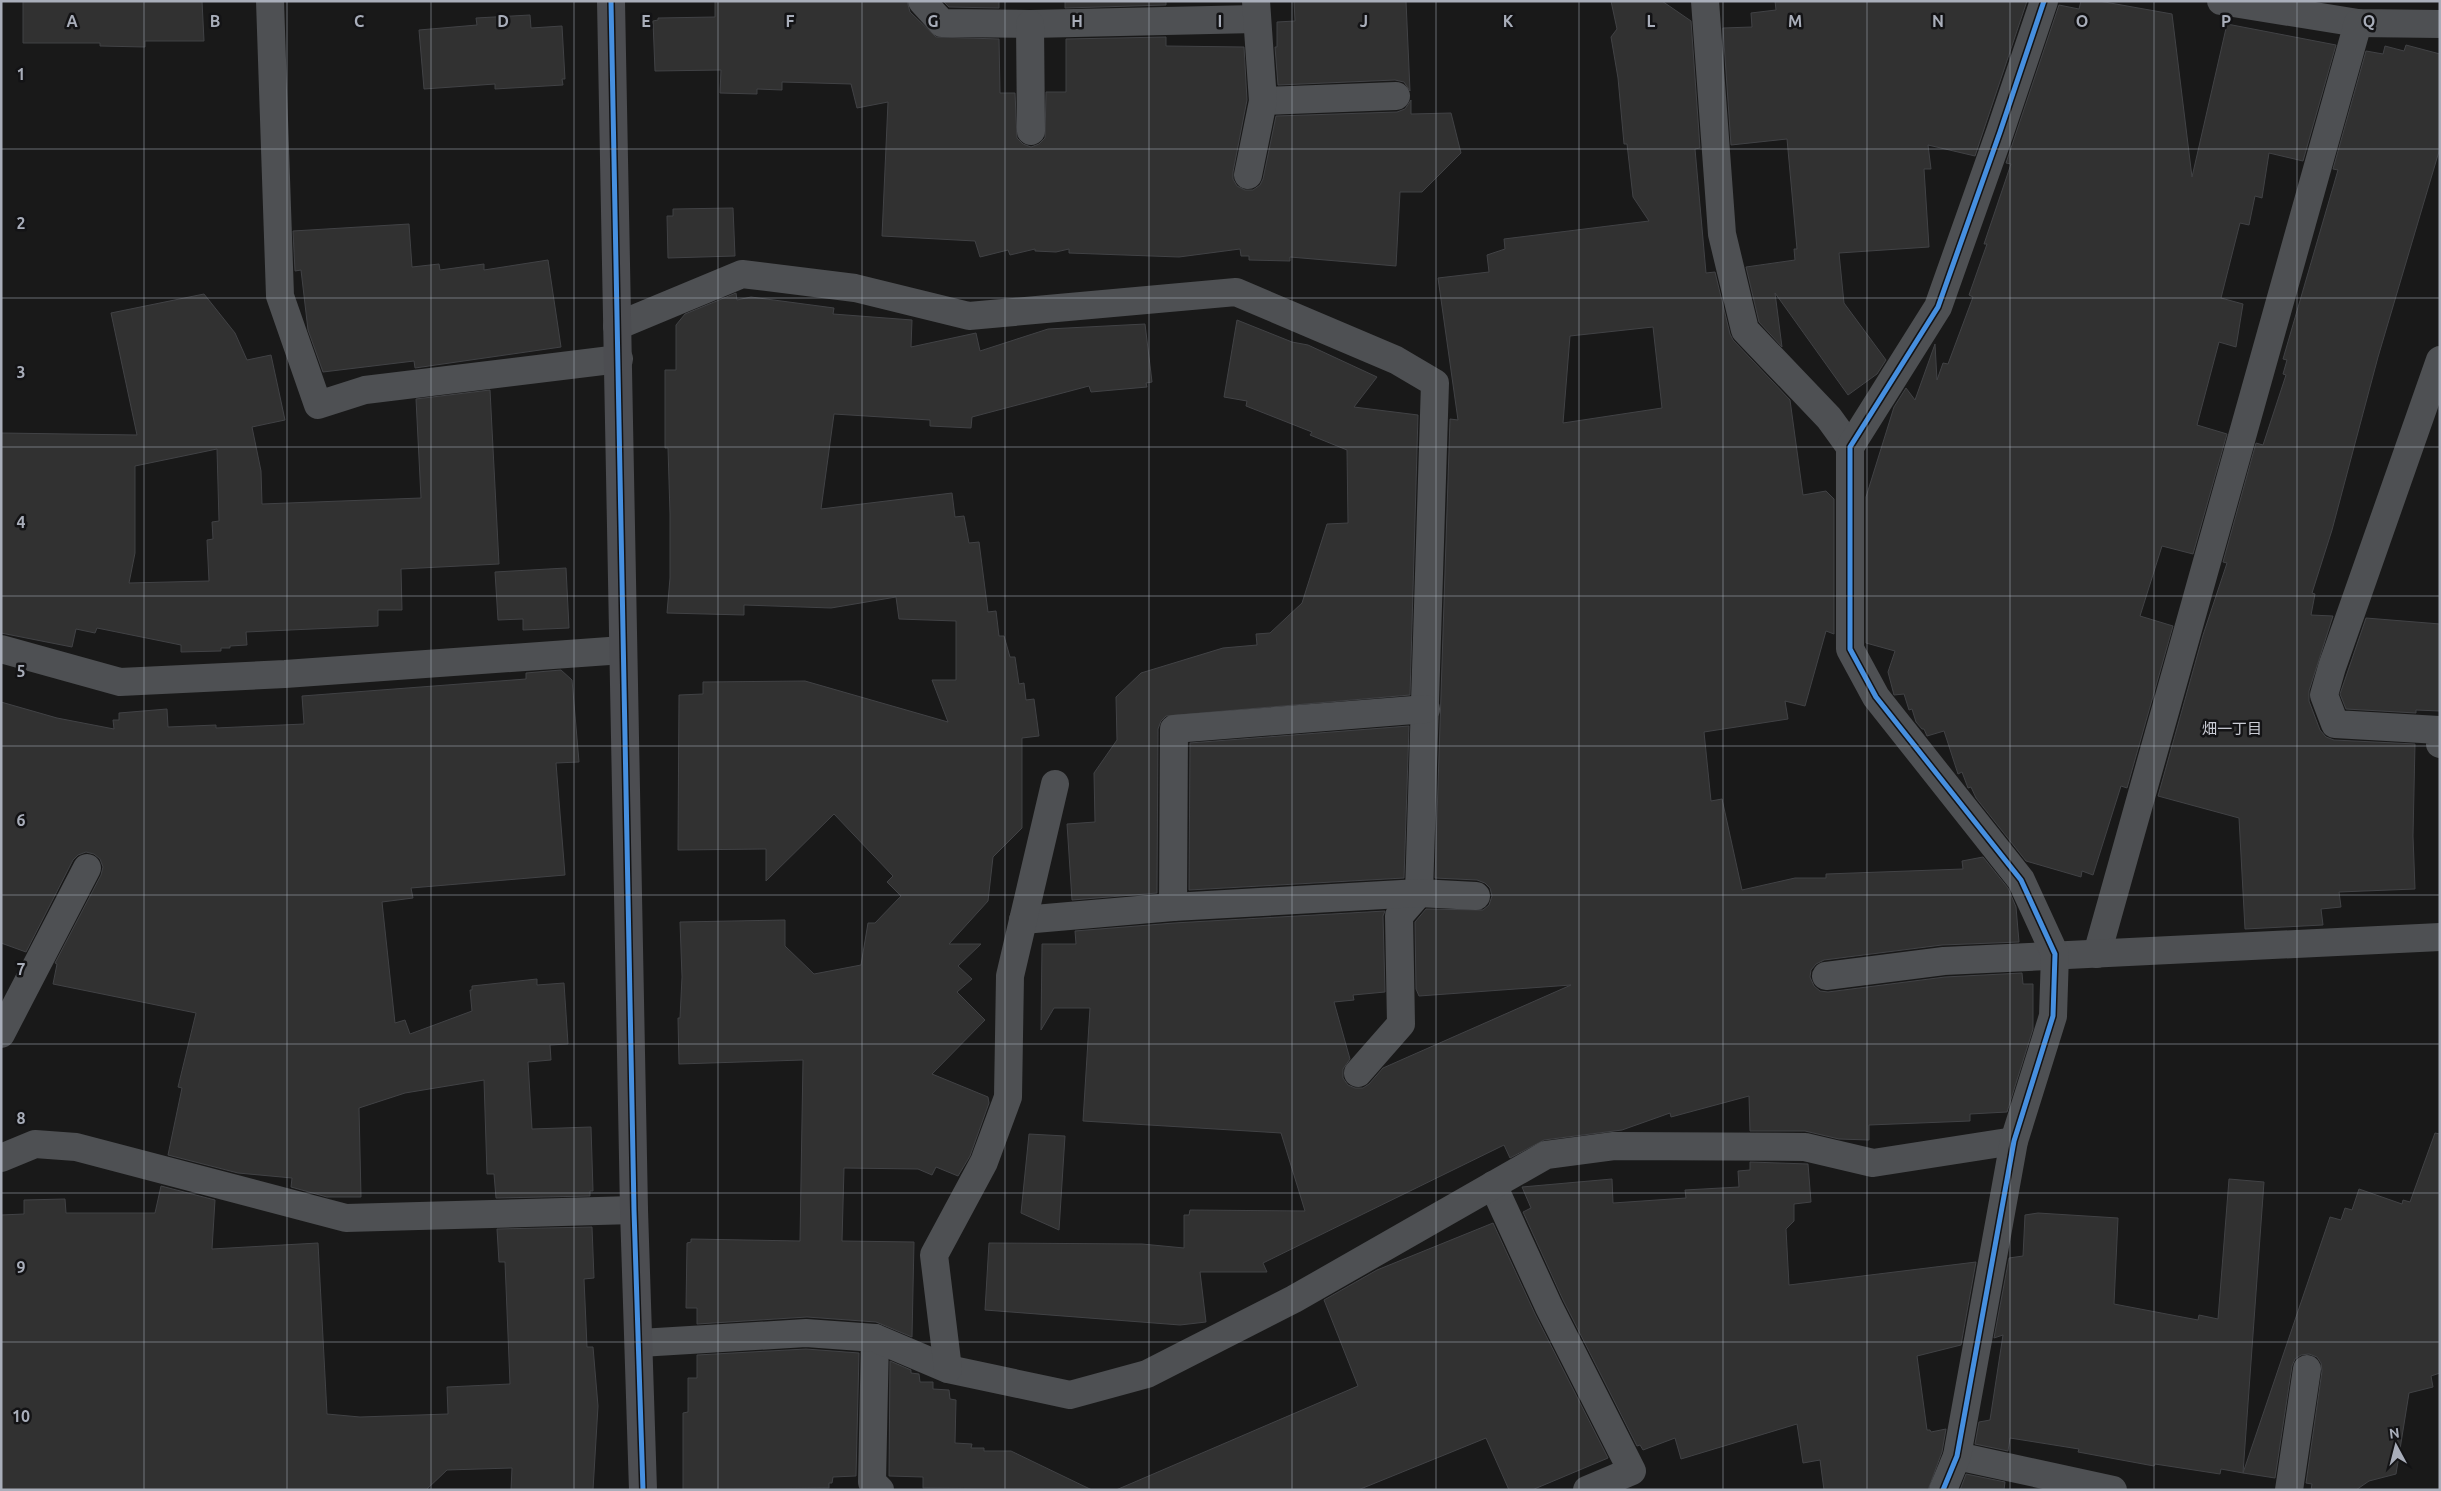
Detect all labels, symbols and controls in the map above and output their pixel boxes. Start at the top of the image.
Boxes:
text: A [66,12,78,30]
text: B [210,12,220,30]
text: C [354,12,364,30]
text: D [497,12,509,30]
text: E [641,12,651,30]
text: F [786,12,795,30]
text: G [927,12,939,30]
text: H [1071,12,1083,30]
text: I [1218,12,1222,30]
text: J [1360,12,1368,30]
text: K [1503,12,1514,30]
text: L [1647,12,1656,30]
text: M [1788,12,1802,30]
text: N [1932,12,1944,30]
text: O [2076,12,2088,30]
text: P [2221,12,2231,30]
text: Q [2363,12,2375,30]
text: 1 [16,65,26,83]
text: 2 [16,214,26,232]
text: 3 [16,363,26,381]
text: 4 [16,513,26,531]
text: 5 [16,662,26,680]
district label: 畑一丁目 [2202,720,2262,737]
text: 6 [16,811,26,829]
text: 7 [16,960,26,978]
text: 8 [16,1109,26,1127]
text: 9 [16,1258,26,1276]
text: 10 [12,1407,30,1425]
north arrow [2371,1421,2421,1471]
text: N [2388,1425,2401,1442]

